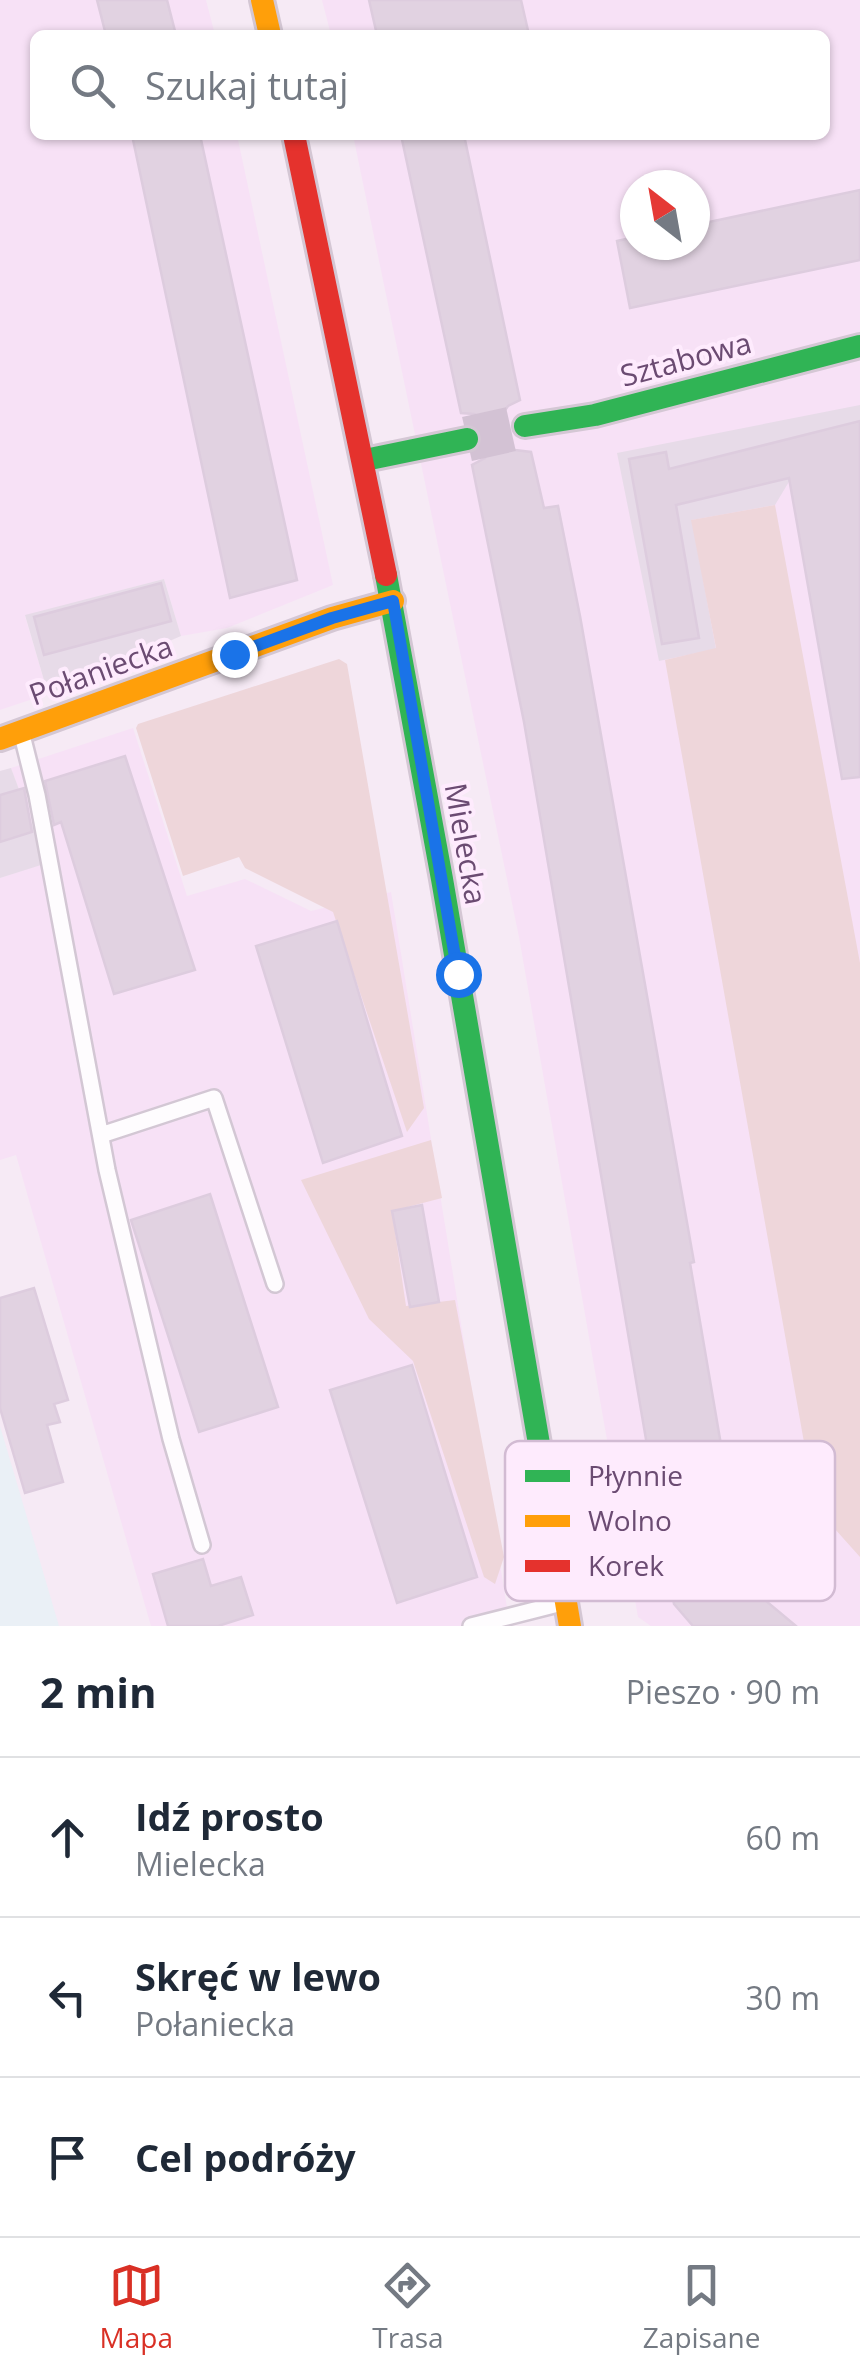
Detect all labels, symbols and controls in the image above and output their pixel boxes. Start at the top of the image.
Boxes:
search box [30,30,830,140]
icon: search [65,58,120,113]
text: Szukaj tutaj [145,59,349,111]
north arrow [620,170,710,260]
street label: Sztabowa [615,321,756,396]
street label: Połaniecka [23,625,178,715]
route end [212,632,258,678]
street label: Mielecka [436,780,497,908]
route start [436,952,482,998]
legend [505,1441,835,1601]
text: Płynnie [588,1456,683,1494]
text: Wolno [588,1501,672,1539]
text: Korek [588,1546,664,1584]
text: 2 min [40,1663,157,1720]
text: Pieszo · 90 m [626,1670,820,1713]
text: Idź prosto [135,1790,324,1842]
icon: ahead [40,1810,95,1865]
text: 60 m [745,1816,820,1859]
text: Mielecka [135,1842,266,1885]
text: Skręć w lewo [135,1950,381,2002]
icon: left [40,1970,95,2025]
text: 30 m [745,1976,820,2019]
text: Połaniecka [135,2002,295,2045]
icon: arrive [40,2130,95,2185]
text: Cel podróży [135,2131,356,2183]
tab: Mapa [100,2258,173,2356]
tab: Trasa [372,2258,444,2356]
tab: Zapisane [643,2258,760,2356]

